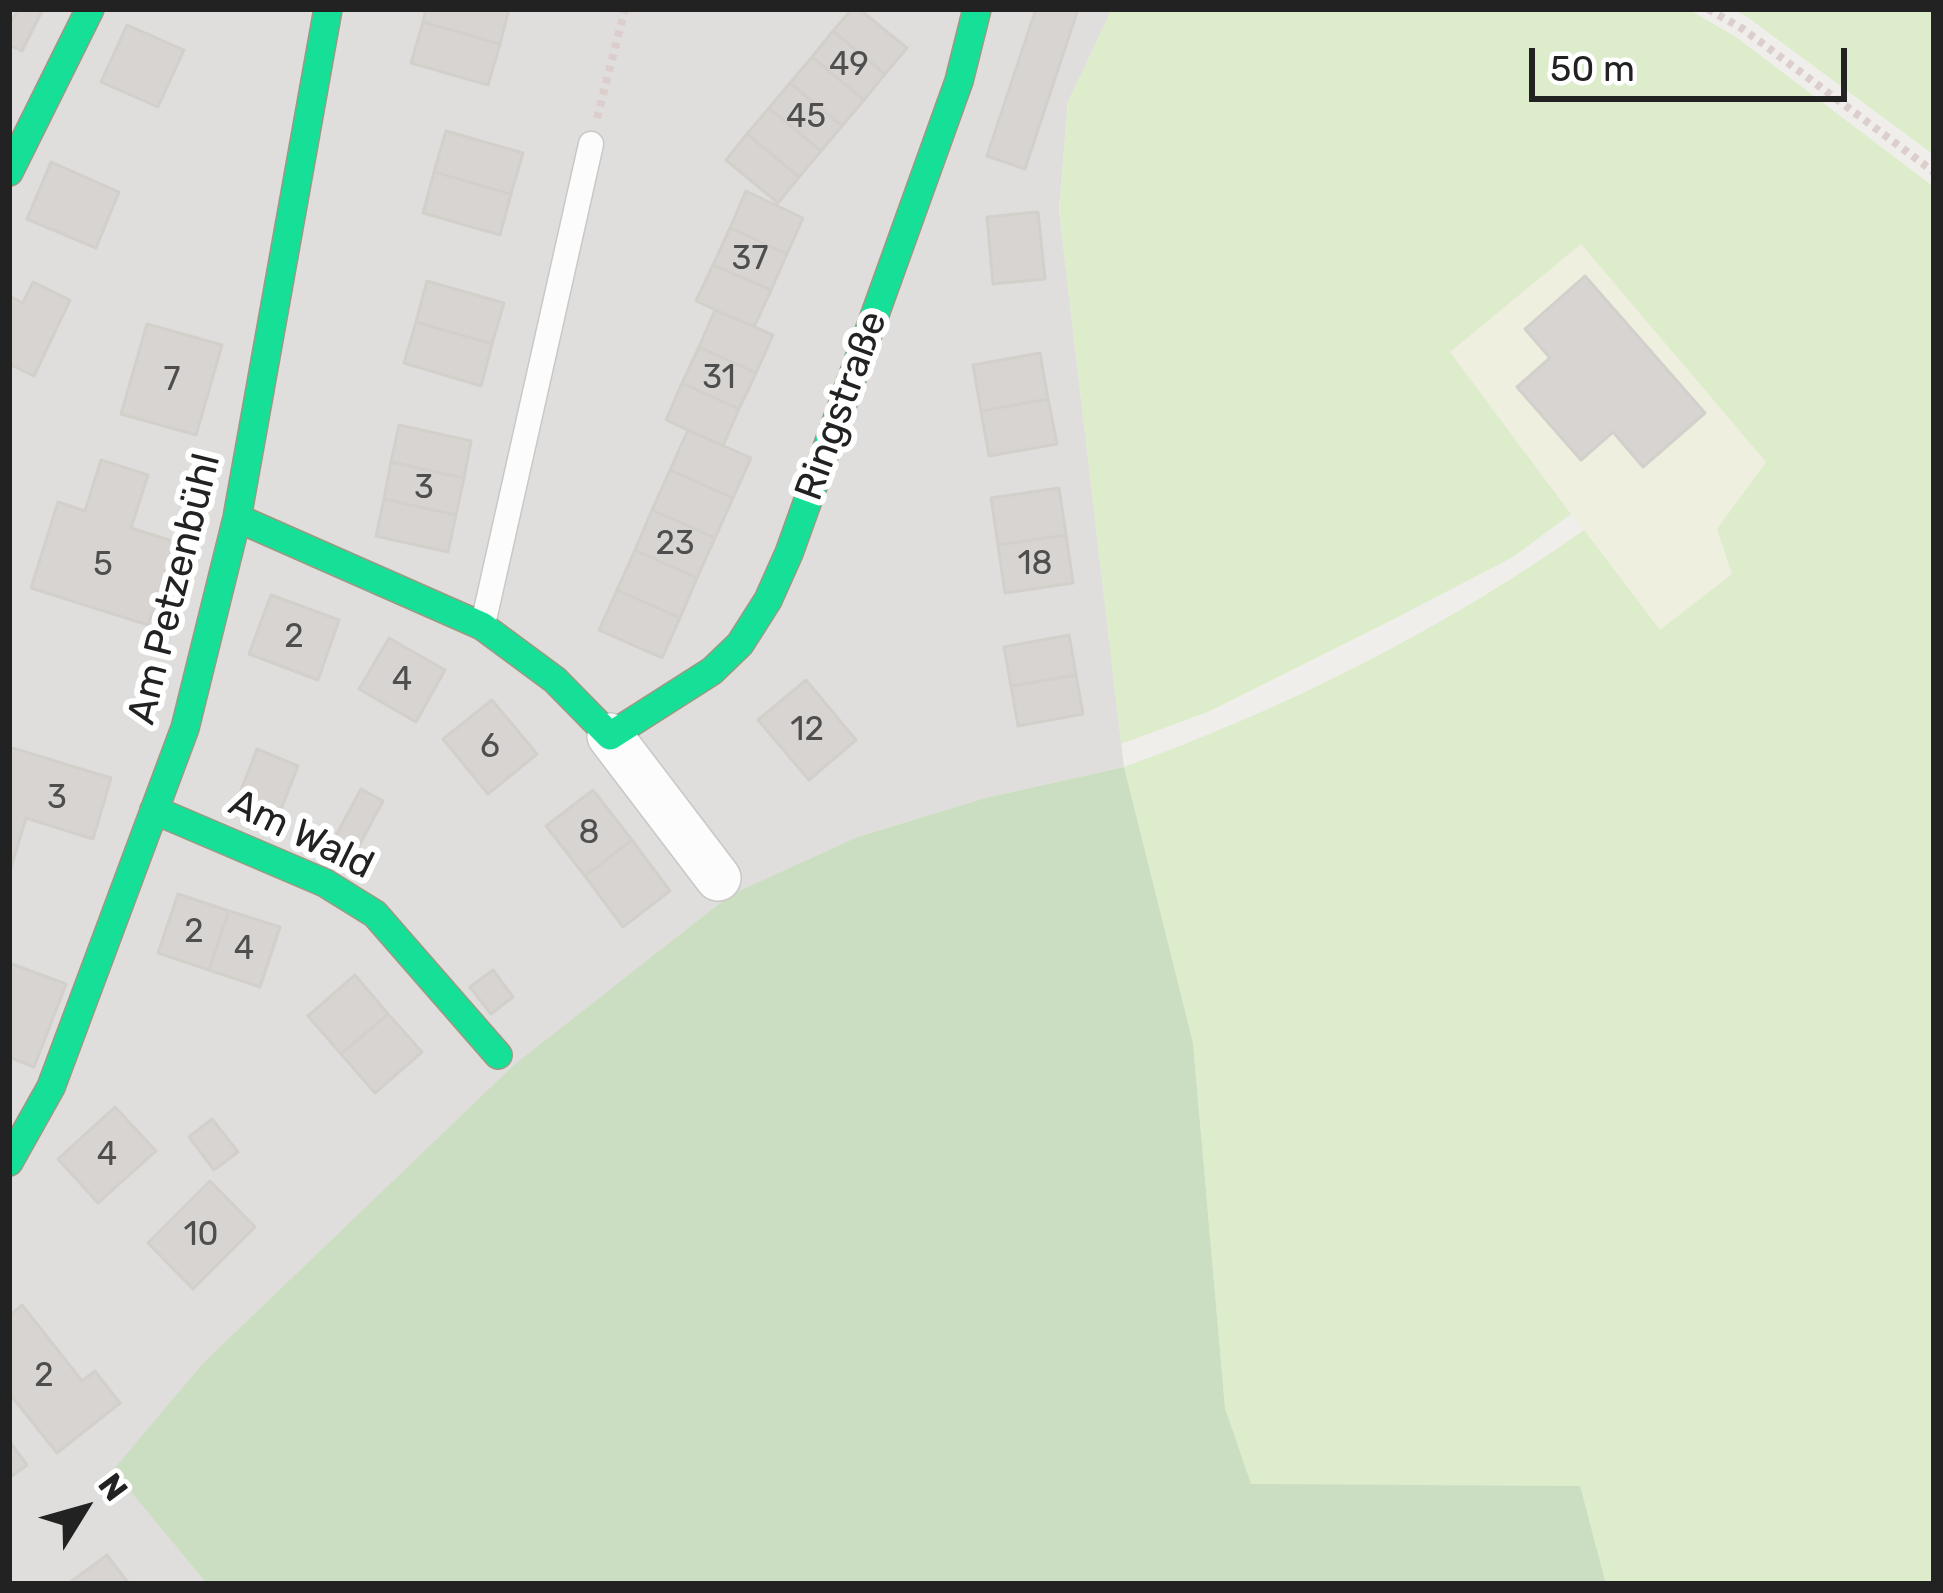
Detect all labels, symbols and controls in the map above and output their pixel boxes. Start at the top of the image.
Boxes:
scale bar [1535,24,1853,98]
house number: 49 [829,45,869,85]
text: 50 m [1550,47,1635,90]
house number: 45 [786,97,826,137]
house number: 37 [732,239,768,279]
street label: Ringstraße [786,305,898,507]
house number: 31 [702,358,736,398]
house number: 7 [164,360,180,400]
street label: Am Petzenbühl [119,449,231,729]
house number: 3 [414,468,434,508]
house number: 23 [655,524,695,564]
house number: 18 [1017,544,1053,584]
house number: 5 [93,545,113,585]
house number: 2 [284,617,304,657]
house number: 4 [392,660,412,700]
house number: 12 [790,710,824,750]
house number: 6 [480,727,500,767]
house number: 3 [47,778,67,818]
street label: Am Wald [221,780,381,890]
house number: 8 [579,813,599,853]
house number: 2 [184,912,204,952]
house number: 4 [234,929,254,969]
house number: 4 [97,1135,117,1175]
house number: 10 [183,1215,219,1255]
house number: 2 [34,1356,54,1396]
north arrow [24,1449,144,1569]
text: N [90,1466,136,1508]

